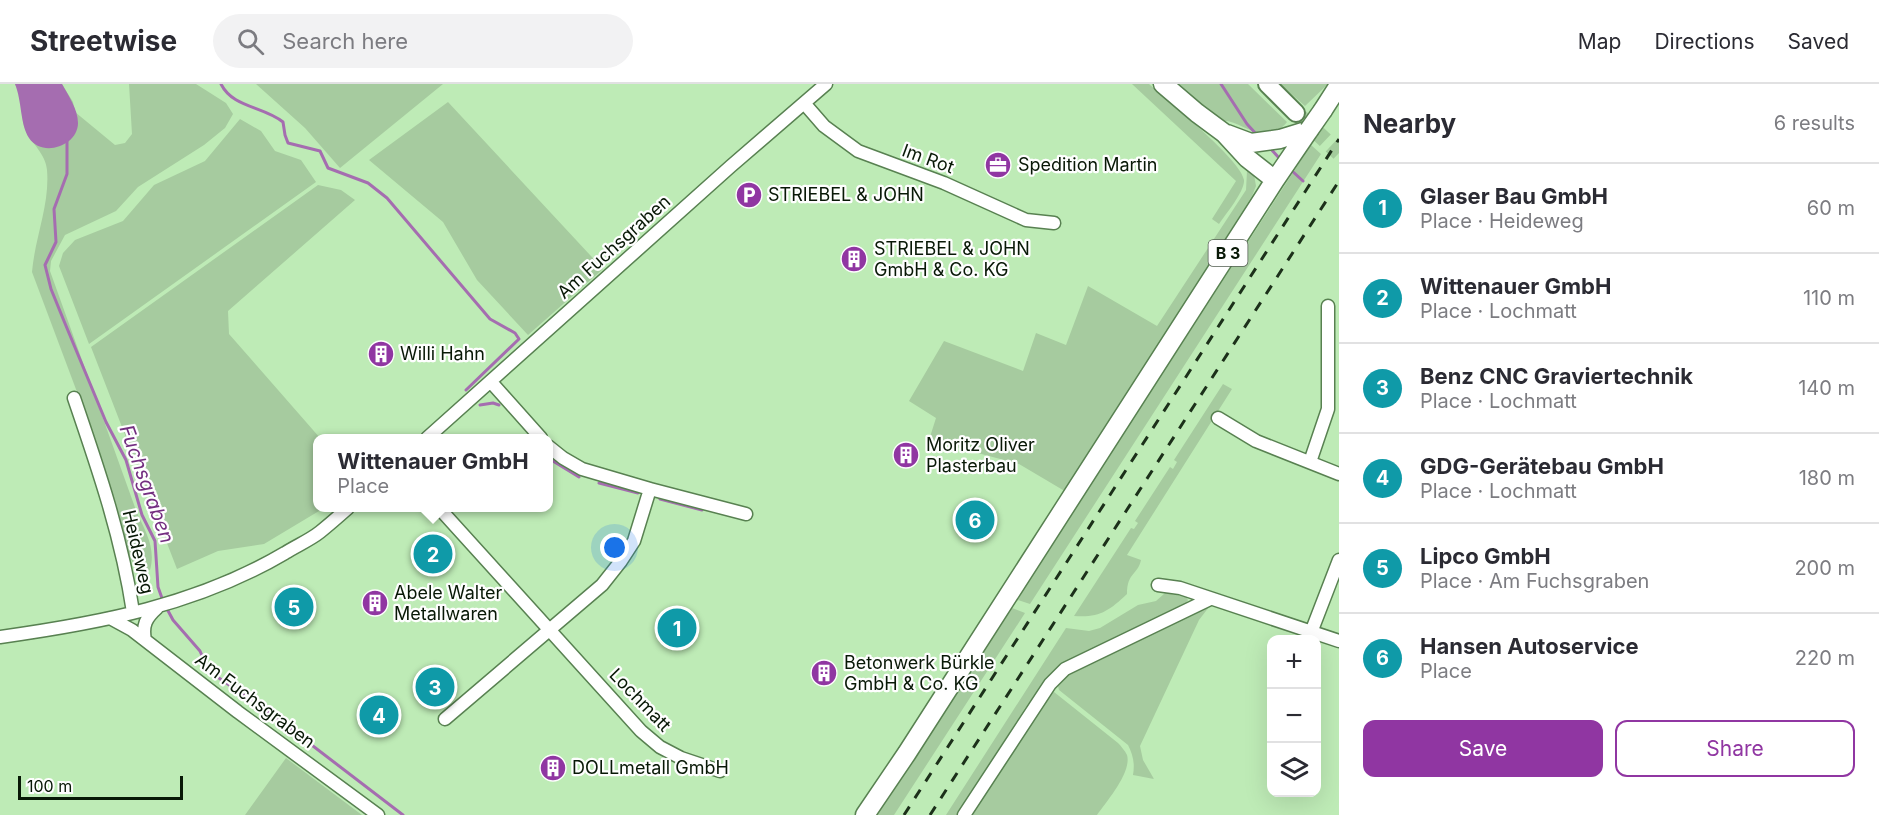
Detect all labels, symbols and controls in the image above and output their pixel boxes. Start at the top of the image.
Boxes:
search box [213,14,633,68]
text: Streetwise [30,24,177,58]
icon: search [234,25,267,58]
text: Search here [282,28,408,54]
text: Map [1578,29,1621,54]
text: Directions [1654,29,1755,54]
text: Saved [1788,29,1849,54]
text: Nearby [1363,108,1456,139]
text: 6 results [1774,111,1855,135]
street label: Im Rot [899,139,957,178]
office icon: Spedition Martin [983,150,1013,180]
place label: Spedition Martin [1018,154,1158,175]
parking icon: STRIEBEL & JOHN [734,180,764,210]
text: Glaser Bau GmbH [1420,183,1608,209]
place label: STRIEBEL & JOHN [768,184,924,205]
street label: Am Fuchsgraben [553,191,674,303]
text: 1 [1378,196,1387,220]
text: 60 m [1807,196,1855,220]
text: Place · Heideweg [1420,209,1584,233]
place label: STRIEBEL & JOHN GmbH & Co. KG [874,238,1030,280]
road number: B 3 [1208,240,1248,266]
building icon: STRIEBEL & JOHN GmbH & Co. KG [839,244,869,274]
text: Wittenauer GmbH [1420,273,1611,299]
text: 2 [1376,286,1389,310]
text: 110 m [1803,286,1855,310]
text: Place · Lochmatt [1420,299,1577,323]
building icon: Willi Hahn [366,339,396,369]
place label: Willi Hahn [400,343,485,364]
text: Benz CNC Graviertechnik [1420,363,1693,389]
text: 3 [1376,376,1389,400]
text: 140 m [1798,376,1855,400]
text: Place · Lochmatt [1420,389,1577,413]
water label: Fuchsgraben [114,422,180,546]
popup [313,434,553,512]
place label: Moritz Oliver Plasterbau [926,434,1035,476]
building icon: Moritz Oliver Plasterbau [891,440,921,470]
text: Wittenauer GmbH [337,448,529,474]
text: GDG-Gerätebau GmbH [1420,453,1664,479]
text: 4 [1376,466,1389,490]
text: 180 m [1799,466,1855,490]
text: Place [337,474,389,498]
text: Place · Lochmatt [1420,479,1577,503]
pin: 6 [956,498,994,542]
street label: Heideweg [119,508,158,596]
pin: 2 [414,532,452,576]
your location [600,533,629,562]
text: Lipco GmbH [1420,543,1551,569]
text: 5 [1376,556,1389,580]
text: 200 m [1794,556,1855,580]
text: Place · Am Fuchsgraben [1420,569,1649,593]
place label: Abele Walter Metallwaren [394,582,503,624]
pin: 5 [274,584,314,630]
building icon: Abele Walter Metallwaren [360,588,390,618]
pin: 1 [658,606,696,650]
text: Hansen Autoservice [1420,633,1639,659]
map controls [1267,635,1321,797]
button: + [1267,635,1321,689]
text: 6 [1376,646,1389,670]
text: 220 m [1795,646,1855,670]
street label: Am Fuchsgraben [191,649,319,752]
place label: Betonwerk Bürkle GmbH & Co. KG [844,652,995,694]
building icon: Betonwerk Bürkle GmbH & Co. KG [809,658,839,688]
text: Place [1420,659,1472,683]
pin: 3 [416,664,454,710]
street label: Lochmatt [605,664,675,735]
button: − [1267,689,1321,743]
pin: 4 [360,692,398,738]
button: Save [1363,720,1603,777]
button: Share [1615,720,1855,777]
button: layers [1267,743,1321,797]
building icon: DOLLmetall GmbH [538,753,568,783]
place label: DOLLmetall GmbH [572,757,729,778]
scale bar [18,773,183,800]
text: 100 m [27,776,72,796]

